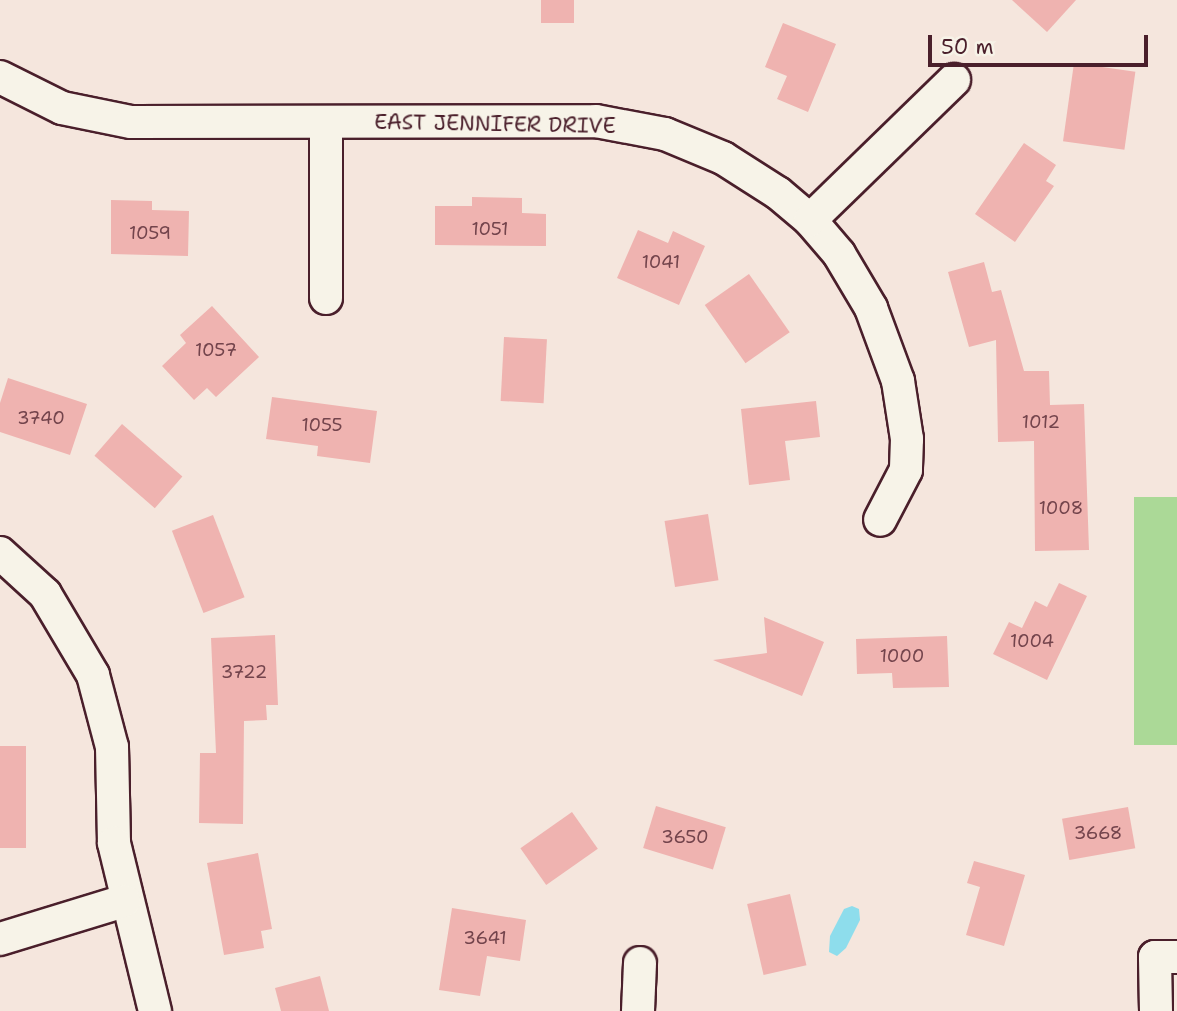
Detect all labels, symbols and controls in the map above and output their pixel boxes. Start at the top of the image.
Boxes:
scale bar [932,21,1152,65]
text: 50 m [941,33,994,61]
street label: EAST JENNIFER DRIVE [374,109,616,139]
house number: 1051 [471,218,509,240]
house number: 1059 [129,222,171,244]
house number: 1041 [642,251,680,273]
house number: 1057 [195,339,237,361]
house number: 3740 [17,407,65,429]
house number: 1012 [1022,411,1060,433]
house number: 1055 [302,414,342,436]
house number: 1008 [1039,497,1083,519]
house number: 1004 [1010,630,1054,652]
house number: 1000 [880,645,924,667]
house number: 3722 [221,661,267,683]
house number: 3668 [1074,822,1122,844]
house number: 3650 [661,826,709,848]
house number: 3641 [463,927,507,949]

